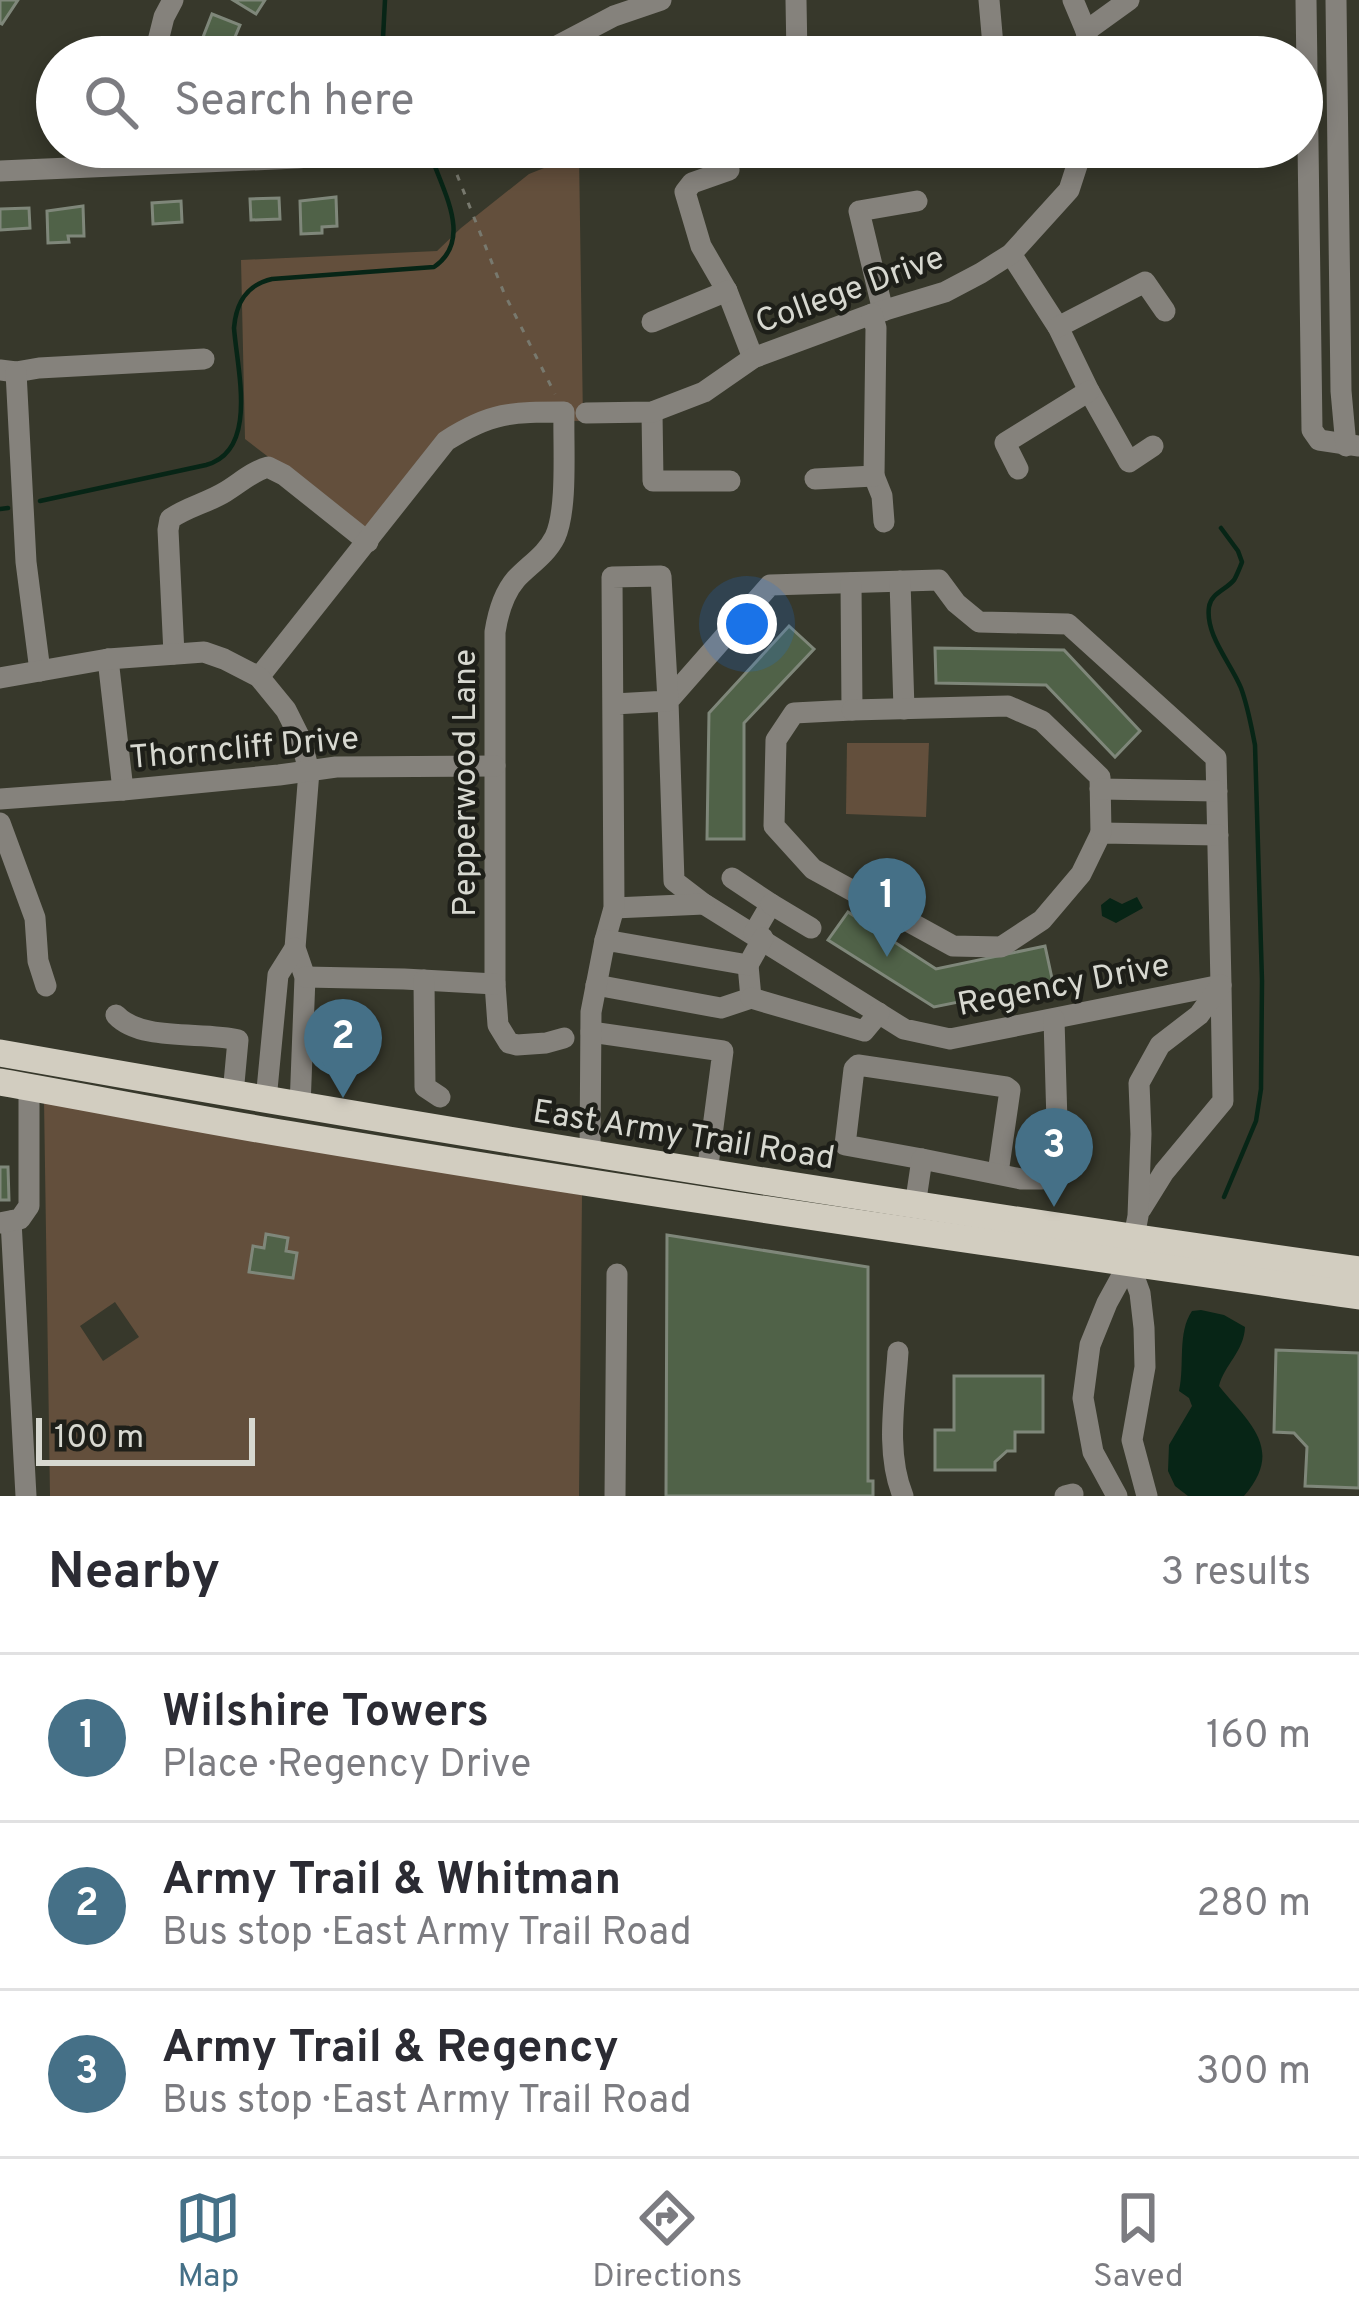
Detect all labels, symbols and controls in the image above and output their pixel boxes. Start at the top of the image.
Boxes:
search box [36,36,1323,168]
icon: search [78,69,144,135]
text: Search here [174,74,414,131]
street label: College Drive [750,238,950,345]
your location [717,594,777,654]
street label: Pepperwood Lane [446,649,488,917]
street label: Thorncliff Drive [128,719,361,781]
pin: 1 [848,858,926,957]
street label: Regency Drive [954,946,1173,1028]
pin: 2 [304,999,382,1098]
street label: East Army Trail Road [529,1092,837,1182]
pin: 3 [1015,1108,1093,1207]
scale bar [36,1412,255,1465]
text: 100 m [54,1418,144,1460]
text: Nearby [48,1542,220,1607]
text: 3 results [1161,1550,1311,1599]
text: Wilshire Towers [162,1685,489,1742]
text: 1 [79,1713,95,1762]
text: 160 m [1206,1713,1311,1762]
text: Place · Regency Drive [162,1742,531,1791]
text: Army Trail & Whitman [162,1853,621,1910]
text: 2 [75,1881,99,1930]
text: 280 m [1196,1881,1311,1930]
text: Bus stop · East Army Trail Road [162,1910,692,1959]
text: Army Trail & Regency [162,2021,619,2078]
text: 3 [75,2049,99,2098]
text: 300 m [1196,2049,1311,2098]
text: Bus stop · East Army Trail Road [162,2078,692,2127]
tab: Map [175,2185,241,2299]
tab: Directions [592,2185,742,2299]
tab: Saved [1093,2185,1184,2299]

